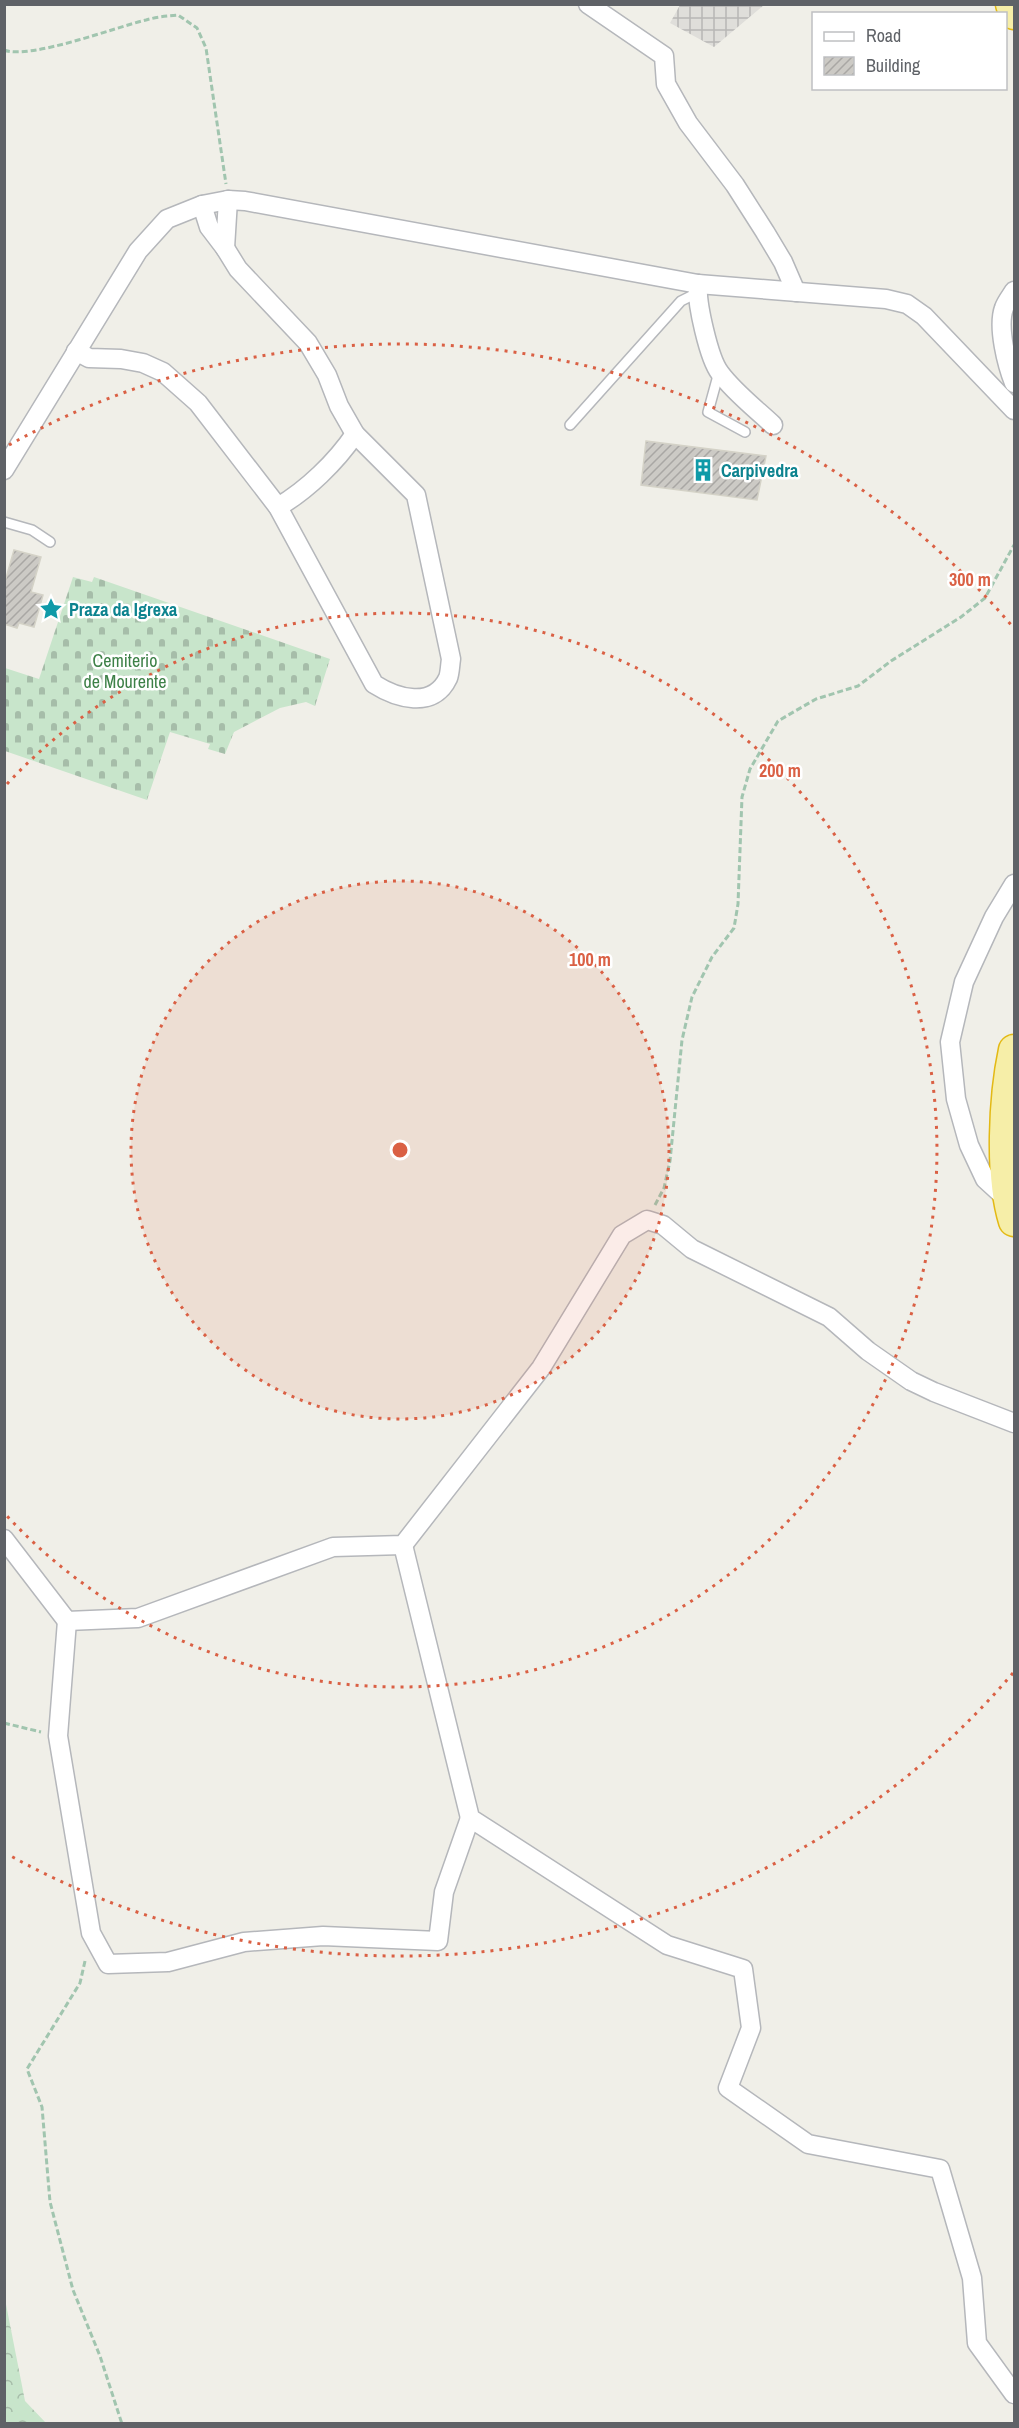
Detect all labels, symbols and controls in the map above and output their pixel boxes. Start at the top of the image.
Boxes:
legend [812,12,1007,90]
text: Road [866,23,901,48]
text: Building [866,53,921,78]
building icon: Carpivedra [690,457,716,483]
place label: Carpivedra [721,458,799,483]
text: 300 m [949,567,991,592]
place icon: Praza da Igrexa [38,596,64,622]
place label: Praza da Igrexa [69,597,178,622]
park label: Cemiterio de Mourente [84,648,166,694]
text: 200 m [759,758,801,783]
text: 100 m [569,947,611,972]
centre of rings [390,1140,410,1160]

